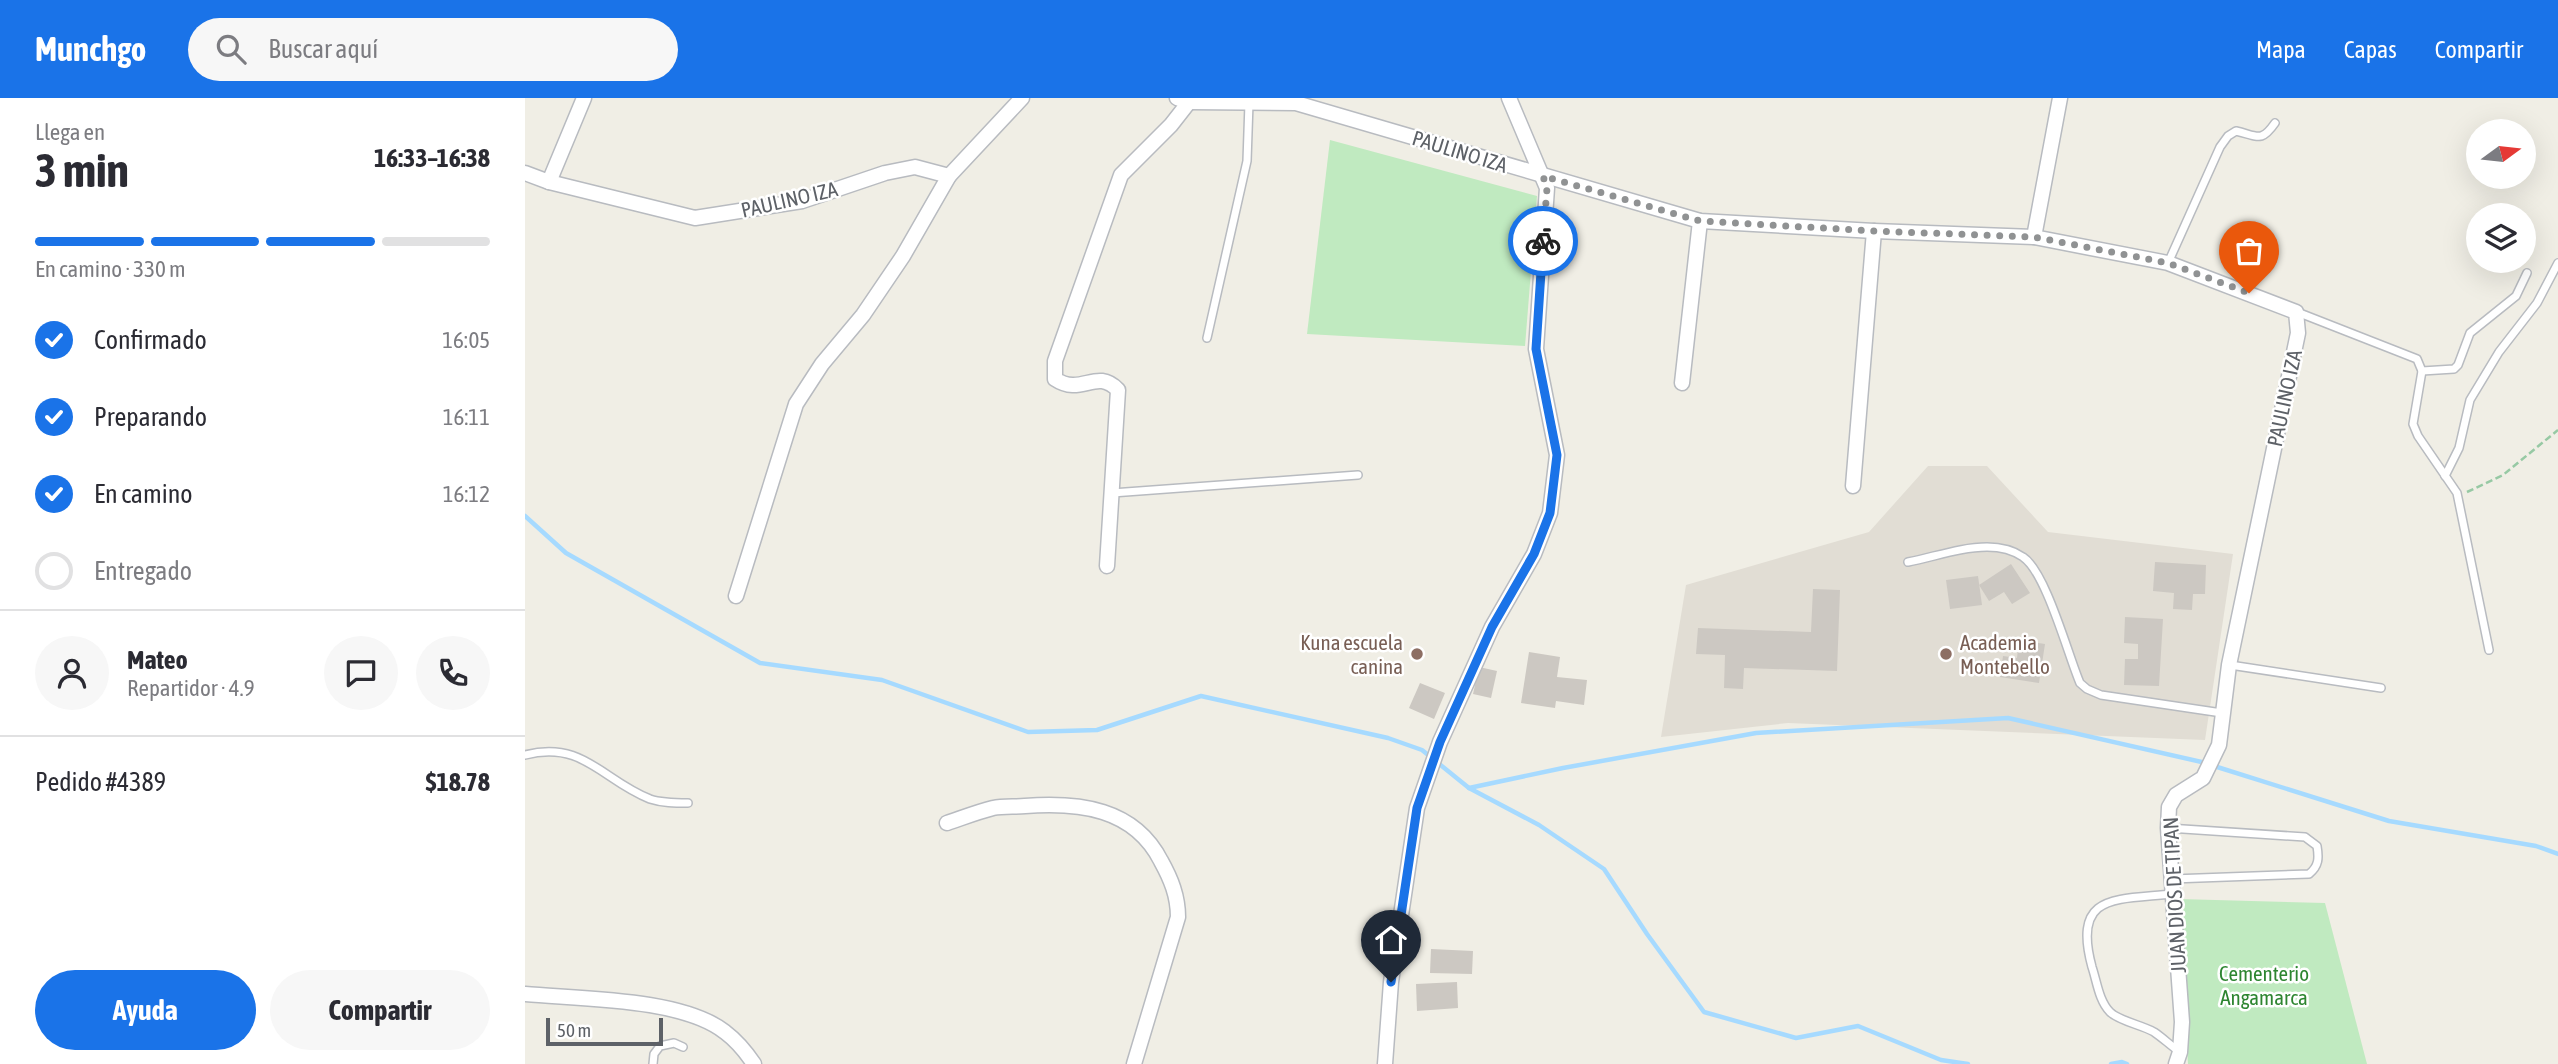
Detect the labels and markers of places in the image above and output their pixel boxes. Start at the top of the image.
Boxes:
pin [2219,221,2279,293]
place label: Kuna escuela canina [1300,630,1403,678]
place label: Academia Montebello [1960,630,2050,678]
marker: Kuna escuela canina [1409,646,1425,662]
marker: Academia Montebello [1938,646,1954,662]
pin [1361,910,1421,982]

